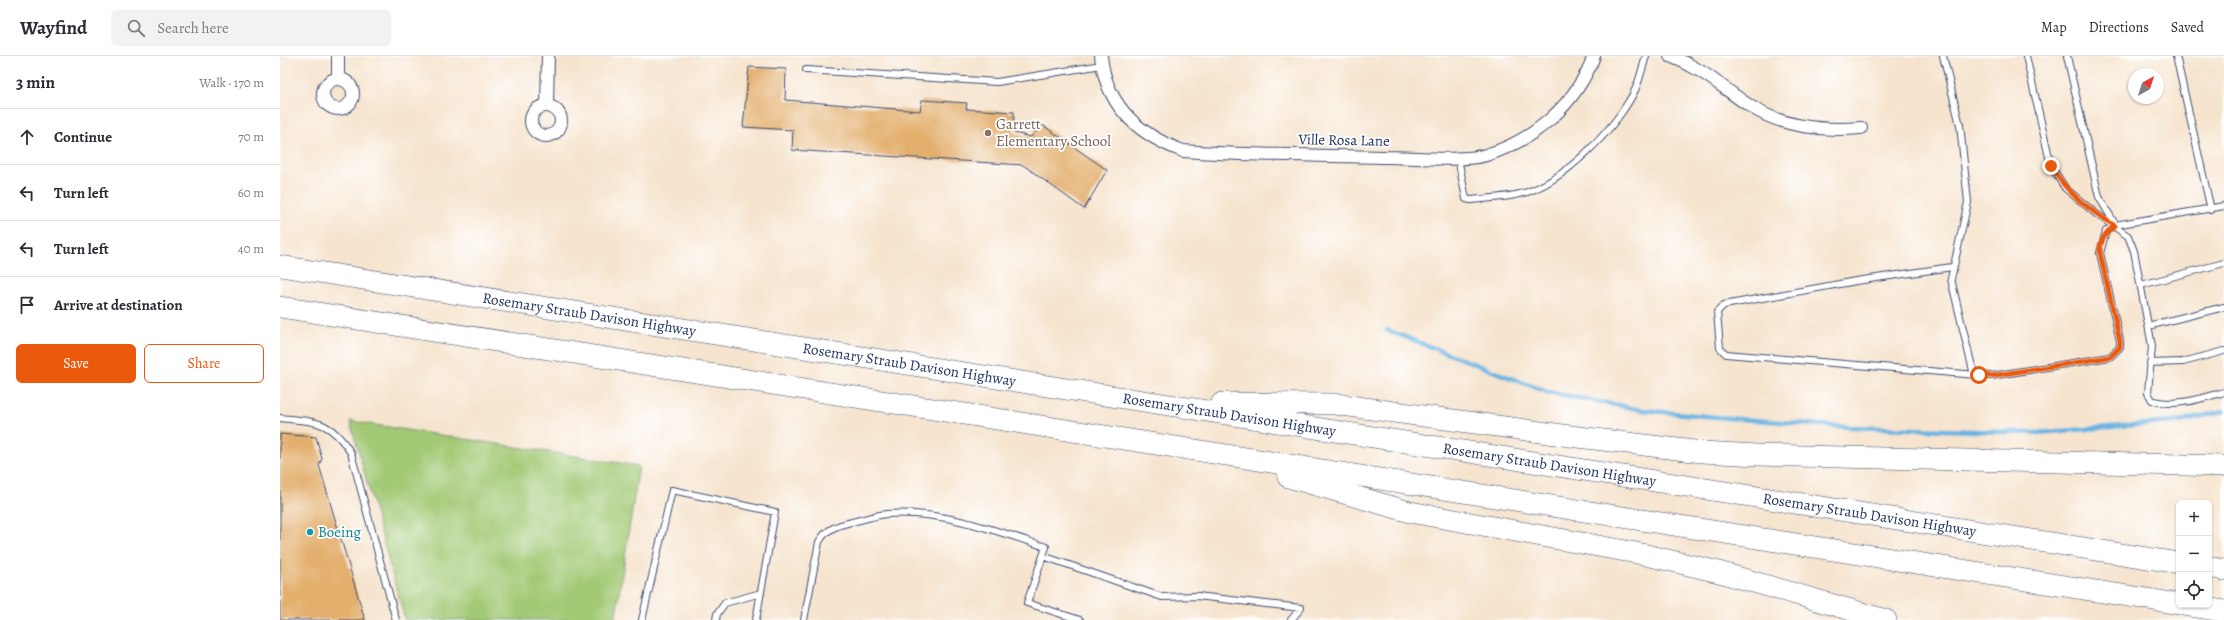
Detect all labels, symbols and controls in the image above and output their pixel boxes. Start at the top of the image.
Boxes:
search box [111,10,391,46]
text: Wayfind [20,15,87,41]
icon: search [125,17,147,39]
text: Search here [157,18,229,38]
text: Map [2041,18,2067,37]
text: Directions [2089,18,2149,37]
text: Saved [2171,18,2204,37]
north arrow [2128,68,2164,104]
text: 3 min [16,71,55,94]
text: Walk · 170 m [199,74,264,91]
place label: Garrett Elementary School [996,114,1111,151]
icon: ahead [16,126,38,148]
text: Continue [54,127,112,147]
text: 70 m [238,128,264,145]
marker: Garrett Elementary School [983,128,993,138]
street label: Ville Rosa Lane [1297,129,1390,151]
route end [2042,157,2060,175]
icon: left [16,182,38,204]
text: Turn left [54,183,109,203]
text: 60 m [238,184,264,201]
icon: left [16,238,38,260]
text: Turn left [54,239,109,259]
text: 40 m [238,240,264,257]
street label: Rosemary Straub Davison Highway [481,288,698,341]
icon: arrive [16,294,38,316]
text: Arrive at destination [54,295,183,315]
street label: Rosemary Straub Davison Highway [801,338,1018,391]
button: Save [16,344,136,383]
button: Share [144,344,264,383]
route start [1970,366,1988,384]
street label: Rosemary Straub Davison Highway [1121,388,1338,441]
street label: Rosemary Straub Davison Highway [1441,438,1658,491]
street label: Rosemary Straub Davison Highway [1762,488,1978,541]
map controls [2176,500,2212,608]
button: + [2176,500,2212,536]
place label: Boeing [318,522,361,542]
marker: Boeing [305,527,315,537]
button: − [2176,536,2212,572]
button: locate [2176,572,2212,608]

